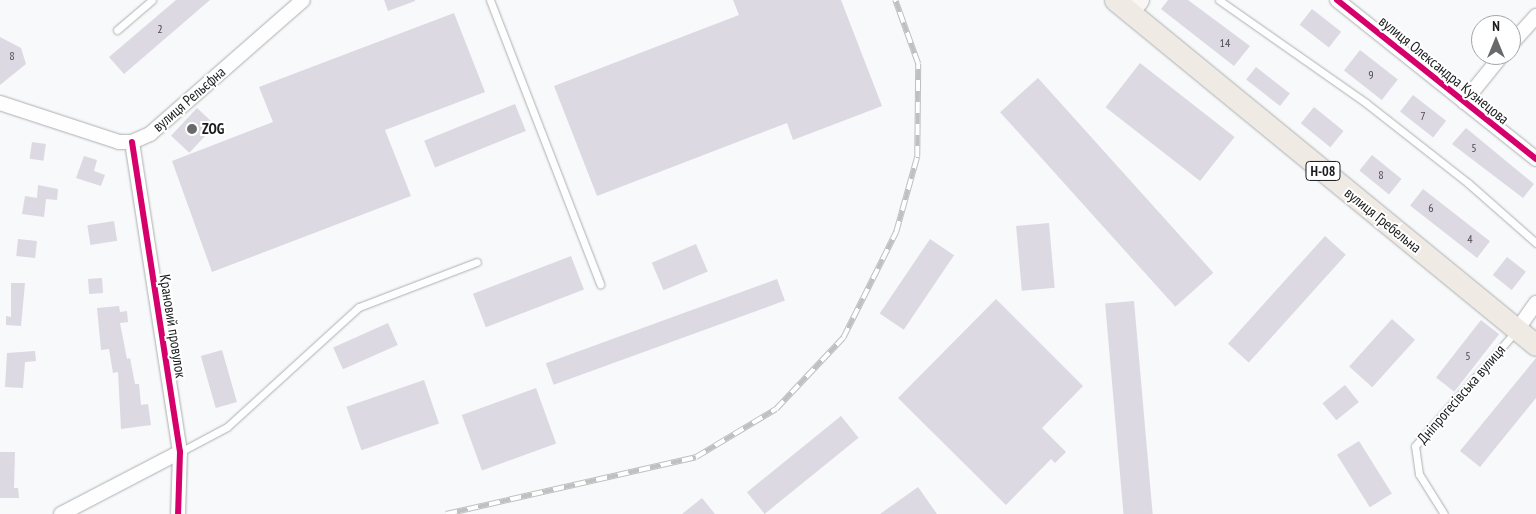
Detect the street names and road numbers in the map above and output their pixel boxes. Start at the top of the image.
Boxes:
street label: вулиця Олександра Кузнецова [1375,12,1513,128]
street label: вулиця Рельєфна [149,63,229,135]
road number: Н-08 [1304,160,1342,182]
street label: вулиця Гребельна [1341,184,1425,256]
street label: Крановий провулок [156,273,190,379]
street label: Дніпрогесівська вулиця [1413,341,1509,447]

